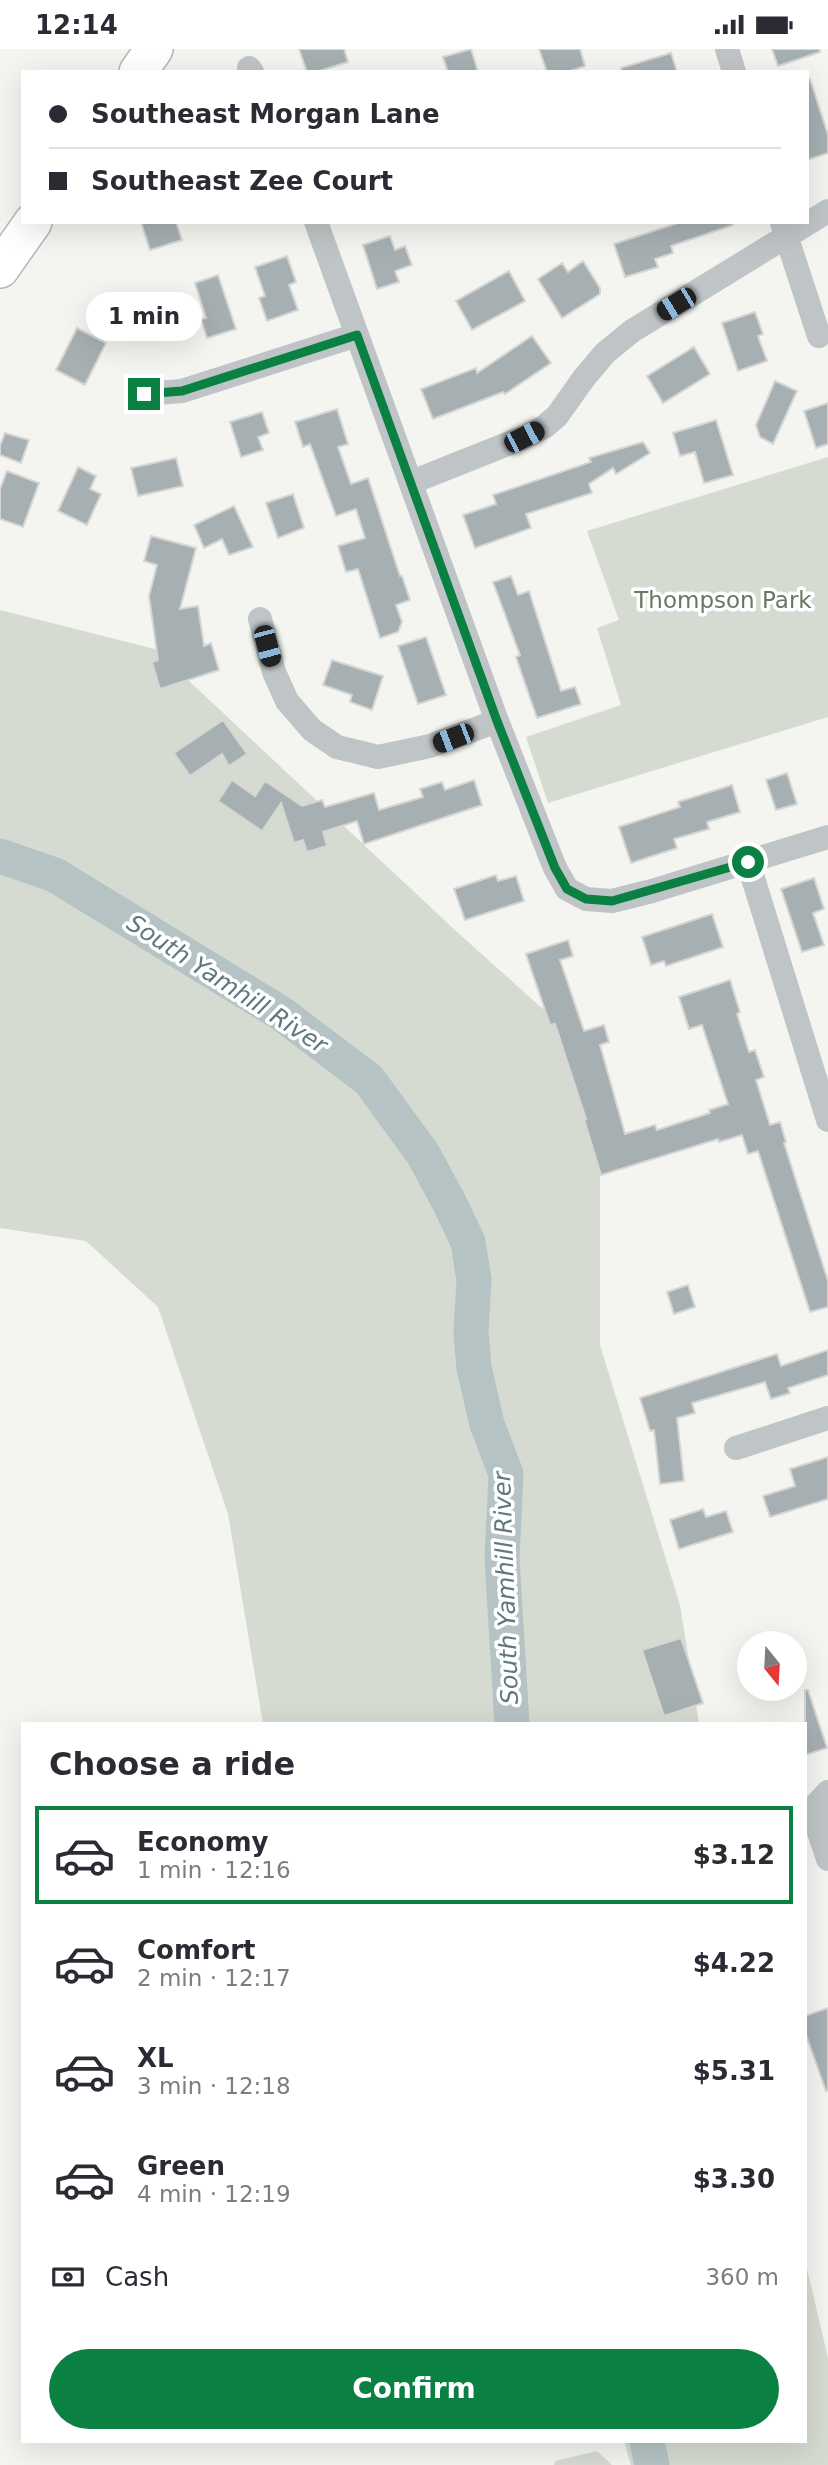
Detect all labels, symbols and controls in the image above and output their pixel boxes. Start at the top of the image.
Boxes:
text: 12:14 [35,10,118,40]
text: Southeast Morgan Lane [91,99,440,129]
text: Southeast Zee Court [91,166,393,196]
car [653,284,700,324]
callout: 1 min [86,293,202,341]
text: 1 min [108,303,180,329]
route end [128,378,160,410]
car [501,418,548,456]
park label: Thompson Park [633,587,812,613]
car [252,623,283,669]
car [430,721,477,755]
route start [732,846,764,878]
water label: South Yamhill River [122,909,334,1060]
water label: South Yamhill River [488,1469,524,1705]
north arrow [737,1631,807,1701]
map controls [737,1631,807,1701]
text: Choose a ride [49,1745,295,1783]
icon: car [53,1824,116,1887]
text: Economy [137,1827,268,1857]
text: $3.12 [693,1840,775,1870]
text: 1 min · 12:16 [137,1857,291,1883]
icon: car [53,1932,116,1995]
text: Comfort [137,1935,255,1965]
text: $4.22 [693,1948,775,1978]
text: 2 min · 12:17 [137,1965,291,1991]
icon: car [53,2040,116,2103]
text: XL [137,2043,174,2073]
text: $5.31 [693,2056,775,2086]
text: 3 min · 12:18 [137,2073,291,2099]
icon: car [53,2148,116,2211]
text: Green [137,2151,225,2181]
text: $3.30 [693,2164,775,2194]
text: 4 min · 12:19 [137,2181,291,2207]
icon: cash [49,2258,87,2296]
text: Cash [105,2262,169,2292]
text: 360 m [705,2264,779,2290]
button: Confirm [49,2349,779,2429]

